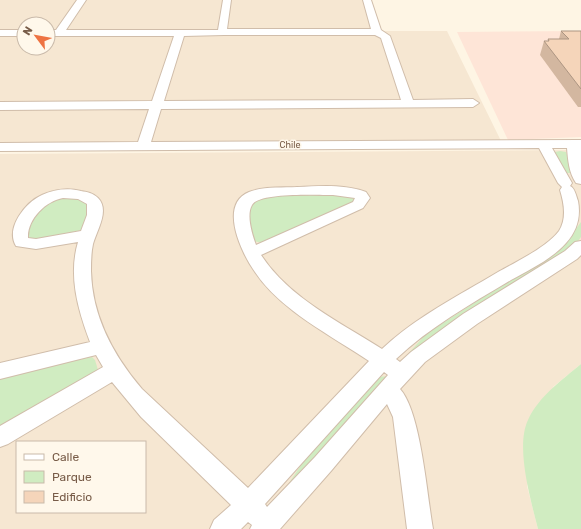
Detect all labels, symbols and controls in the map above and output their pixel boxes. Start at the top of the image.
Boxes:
north arrow [16,16,56,56]
text: N [20,24,36,38]
street label: Chile [280,140,300,150]
legend [16,441,146,513]
text: Calle [52,450,79,464]
text: Parque [52,470,92,484]
text: Edificio [52,490,92,504]

